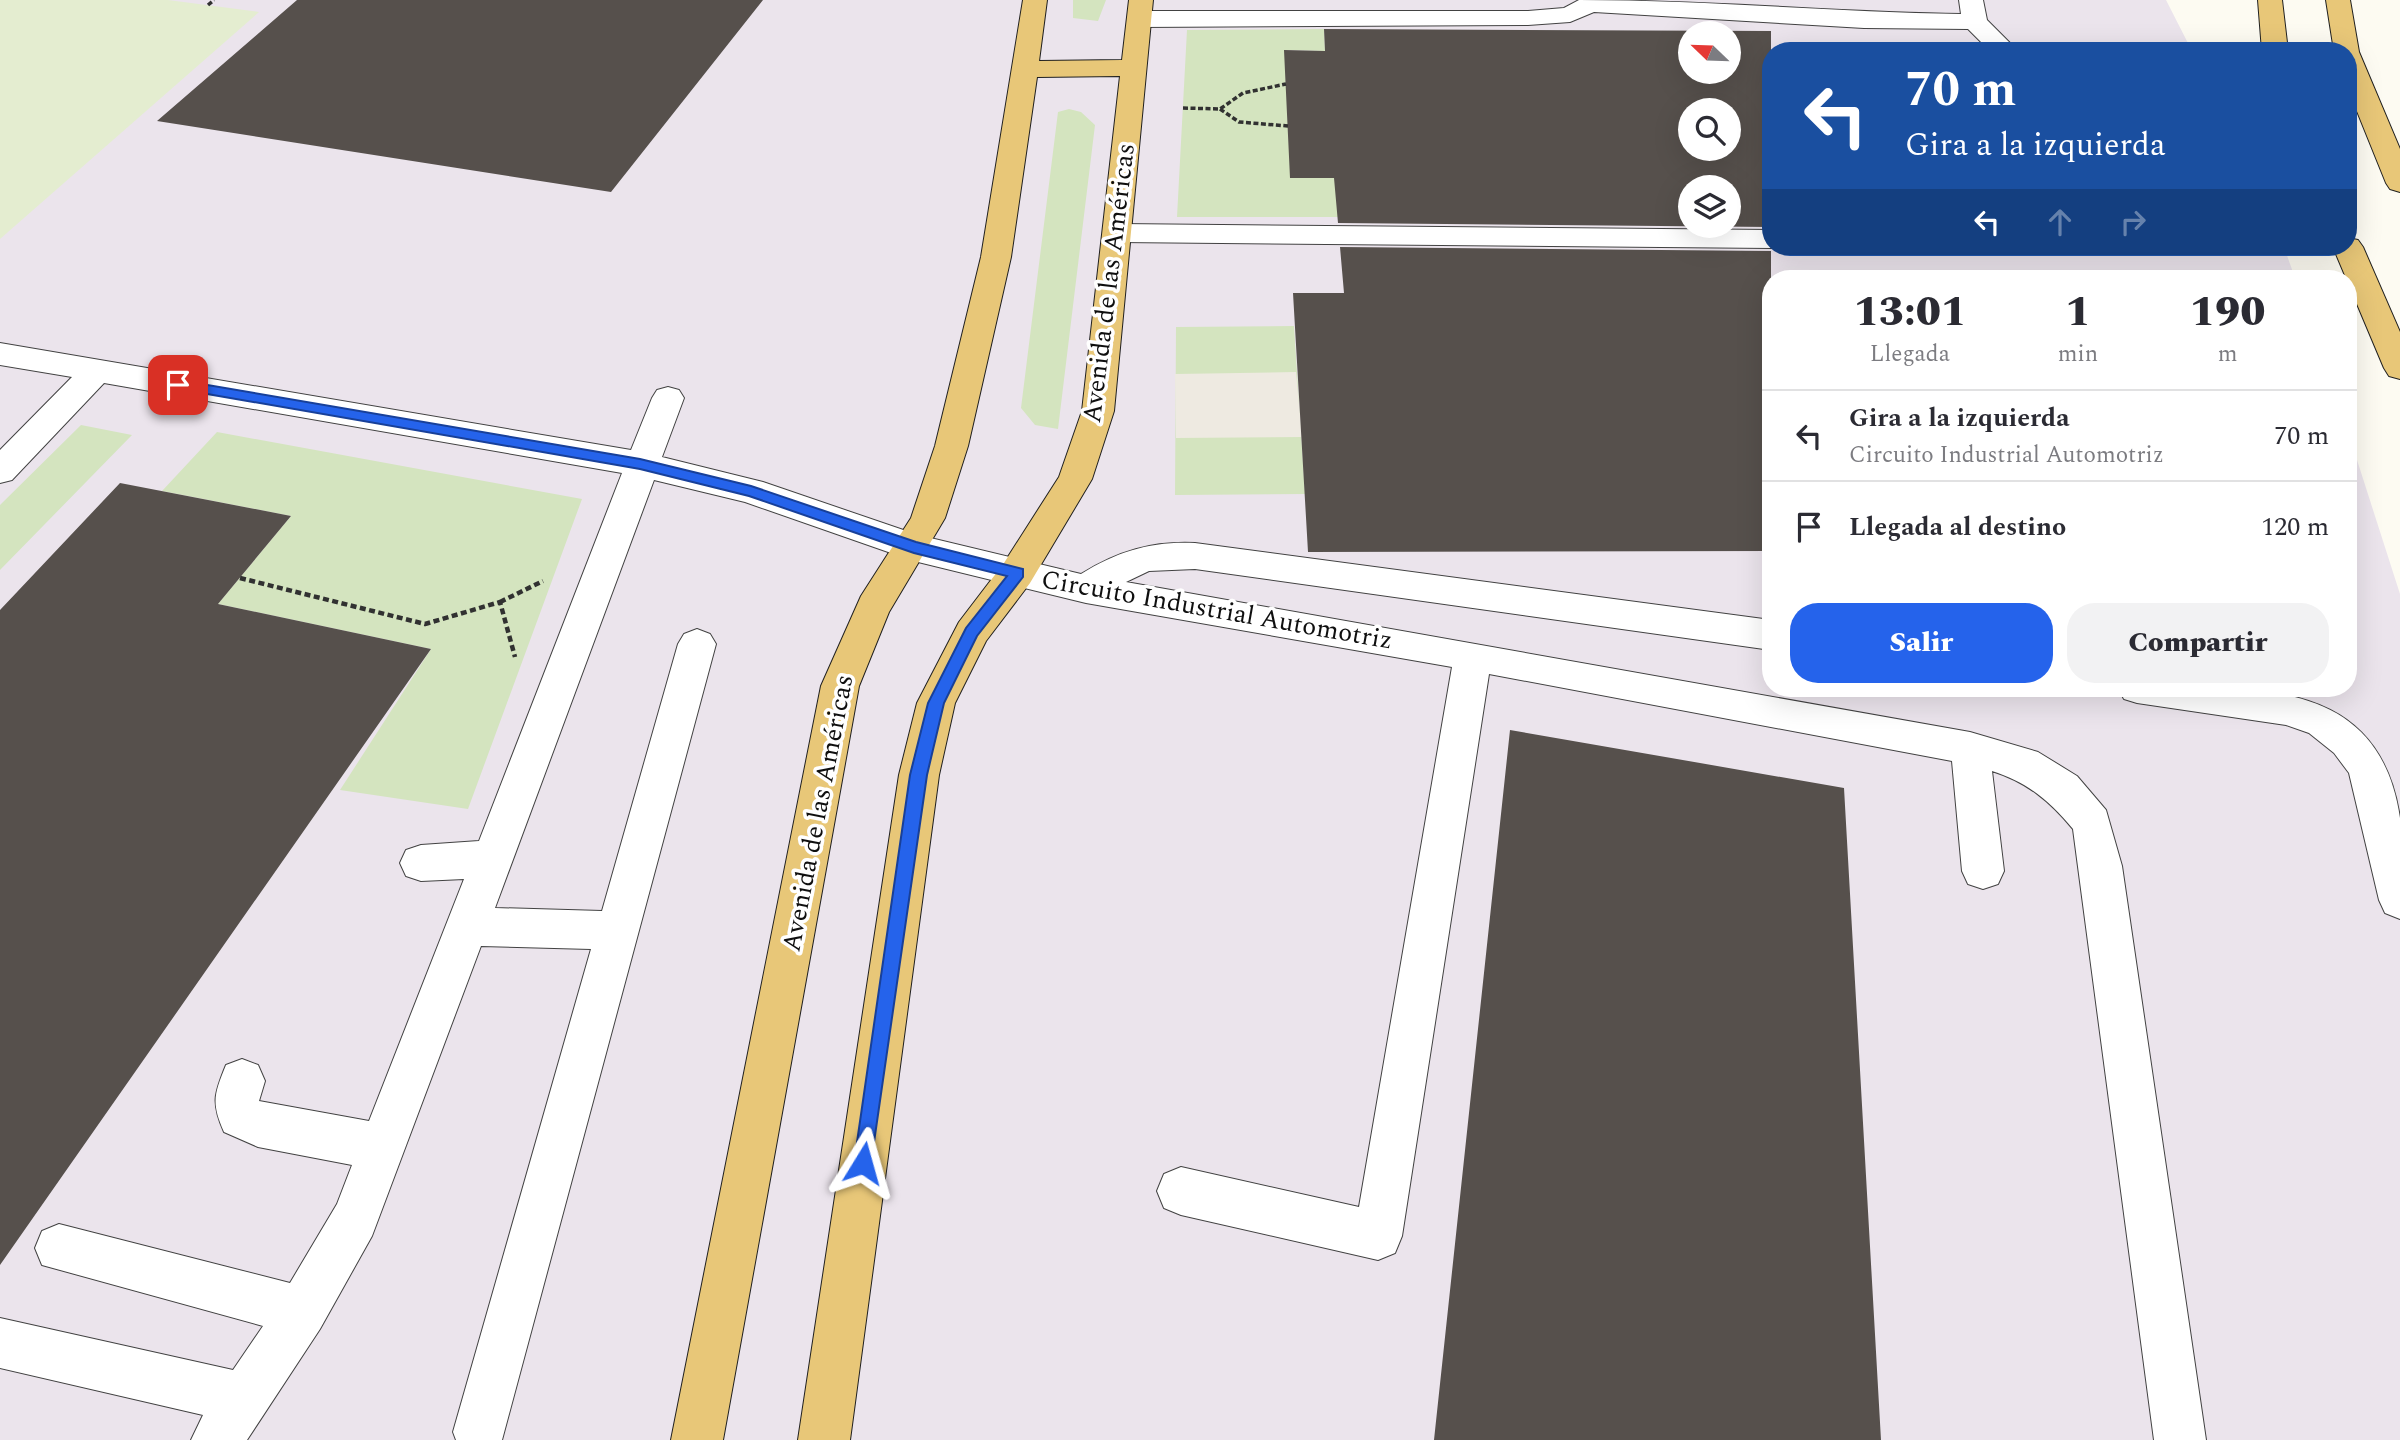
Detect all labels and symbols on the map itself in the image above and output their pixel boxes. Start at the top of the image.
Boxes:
north arrow [1678,21,1741,84]
street label: Avenida de las Américas [1072,141,1146,425]
pin [148,355,208,415]
street label: Circuito Industrial Automotriz [1038,559,1396,661]
street label: Avenida de las Américas [772,671,864,955]
position arrow [826,1126,900,1200]

